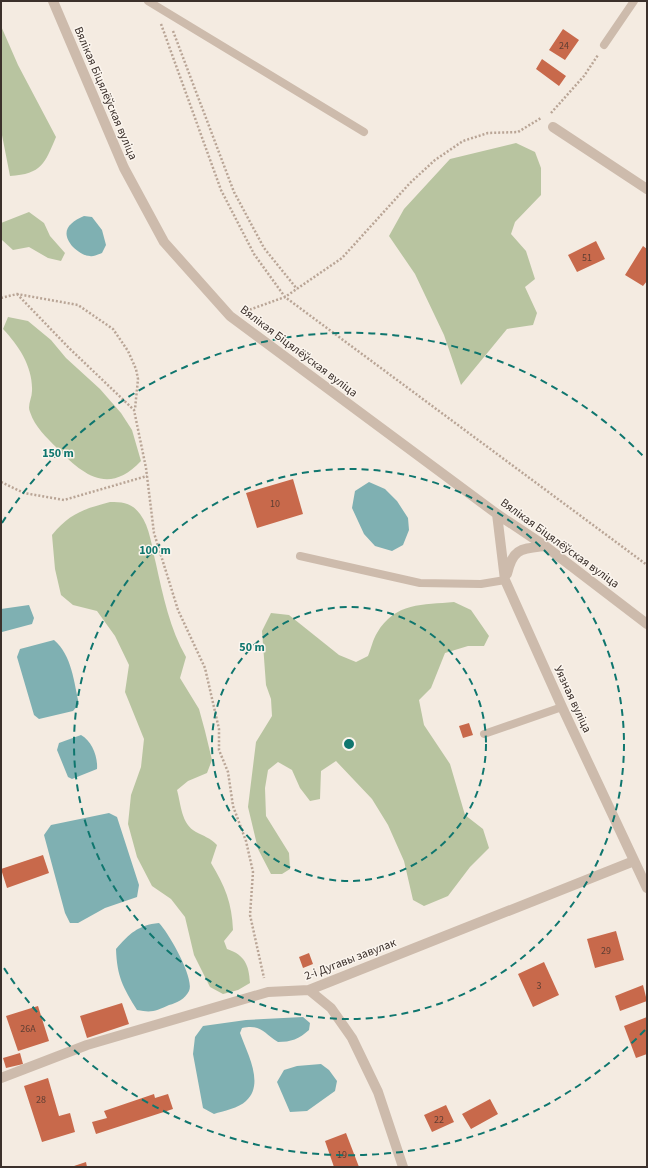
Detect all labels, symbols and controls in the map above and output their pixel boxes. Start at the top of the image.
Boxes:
street label: Вялікая Біцялёўская вуліца [70,24,141,162]
house number: 24 [559,39,569,53]
house number: 51 [582,251,592,265]
street label: Вялікая Біцялёўская вуліца [236,302,361,401]
text: 150 m [42,445,74,462]
street label: Вялікая Біцялёўская вуліца [497,494,623,592]
house number: 10 [270,497,280,511]
text: 100 m [139,542,171,559]
text: 50 m [239,639,265,656]
street label: Уязная вуліца [550,663,596,736]
centre of rings [342,737,356,751]
street label: 2-і Дугавы завулак [302,934,399,985]
house number: 29 [601,944,611,958]
house number: 3 [537,979,542,993]
house number: 26А [20,1022,36,1036]
house number: 28 [36,1093,46,1107]
house number: 22 [434,1113,444,1127]
house number: 19 [337,1148,347,1162]

